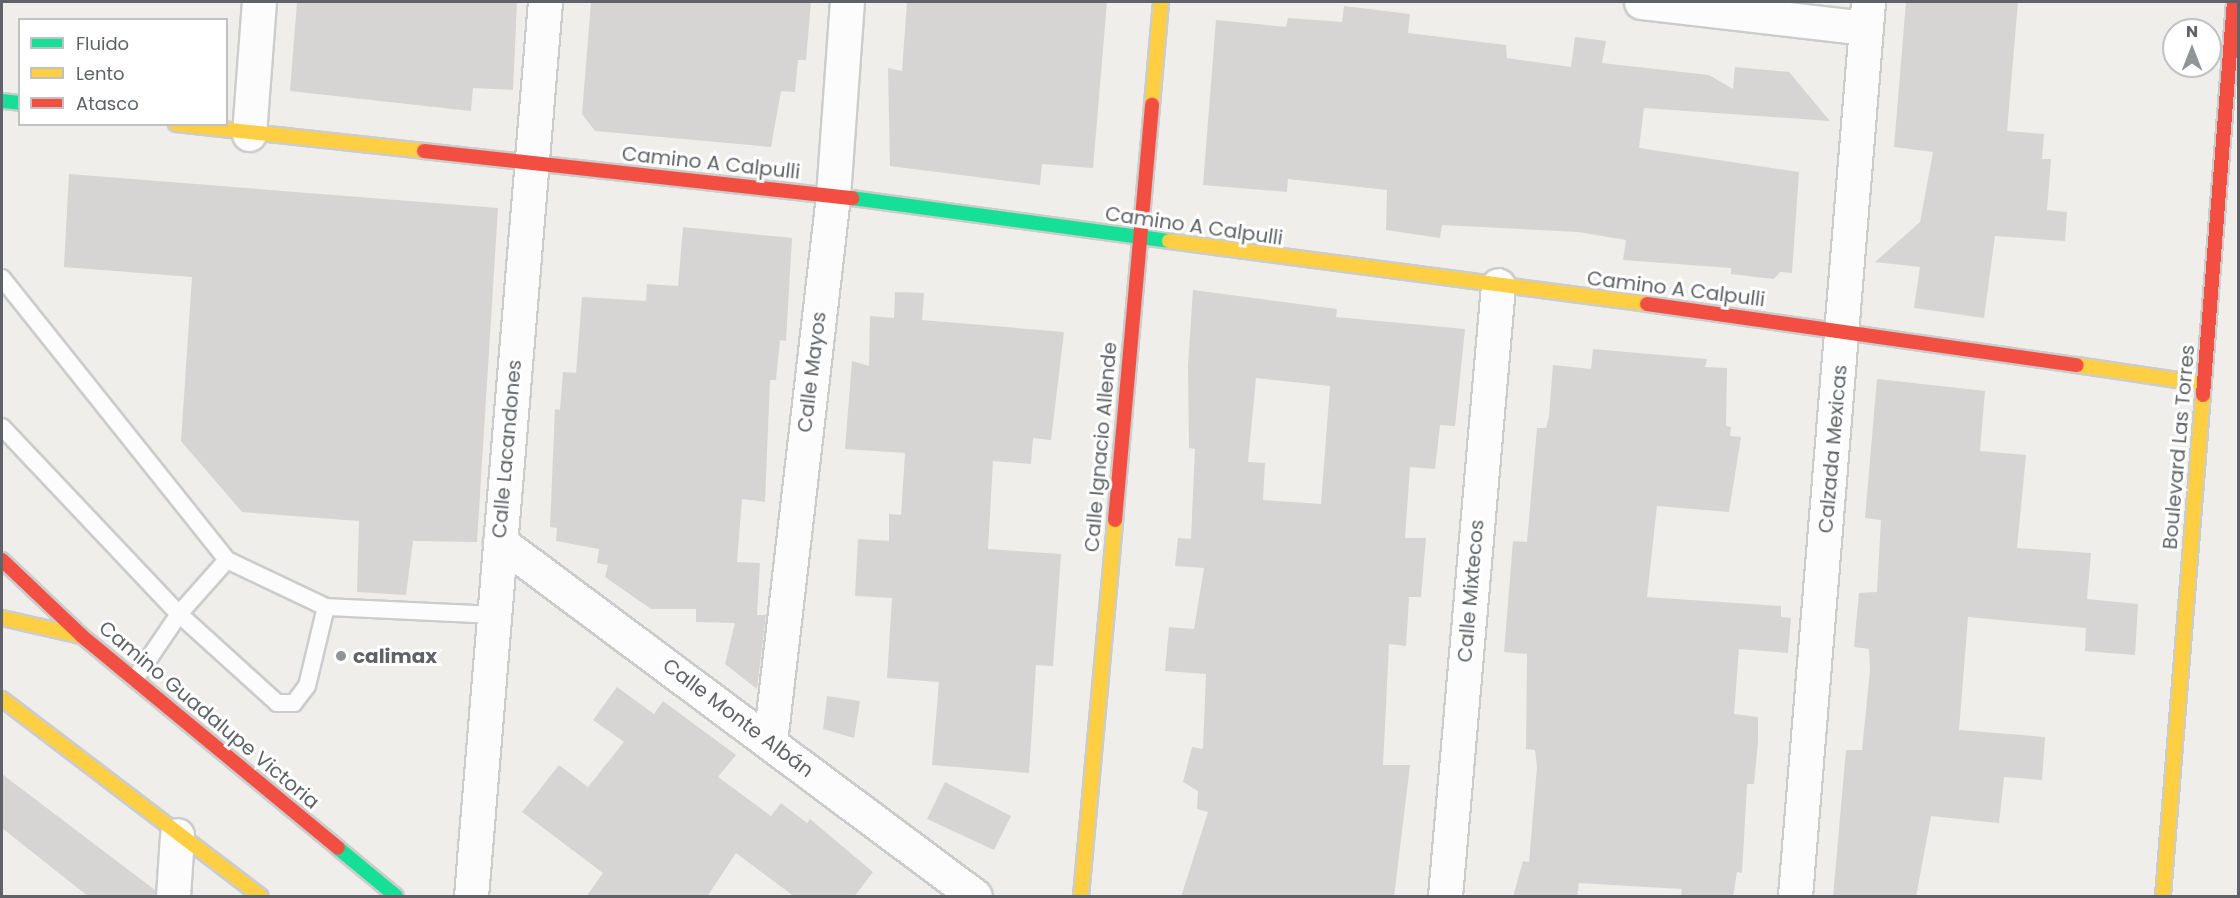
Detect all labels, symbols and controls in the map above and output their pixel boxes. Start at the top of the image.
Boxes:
legend [18,18,228,126]
north arrow [2162,18,2222,78]
text: N [2186,20,2198,43]
text: Fluido [76,31,129,56]
text: Lento [76,61,125,86]
text: Atasco [76,91,139,116]
street label: Camino A Calpulli [621,142,801,184]
street label: Camino A Calpulli [1104,202,1284,250]
street label: Camino A Calpulli [1586,266,1766,312]
street label: Calle Mayos [793,310,831,434]
street label: Calle Ignacio Allende [1080,341,1122,553]
street label: Boulevard Las Torres [2158,344,2200,550]
street label: Calle Lacandones [487,359,527,539]
street label: Calzada Mexicas [1814,364,1852,534]
street label: Calle Mixtecos [1453,519,1489,663]
street label: Camino Guadalupe Victoria [94,616,324,814]
place label: calimax [353,644,437,668]
marker: calimax [334,649,348,663]
street label: Calle Monte Albán [658,653,818,783]

